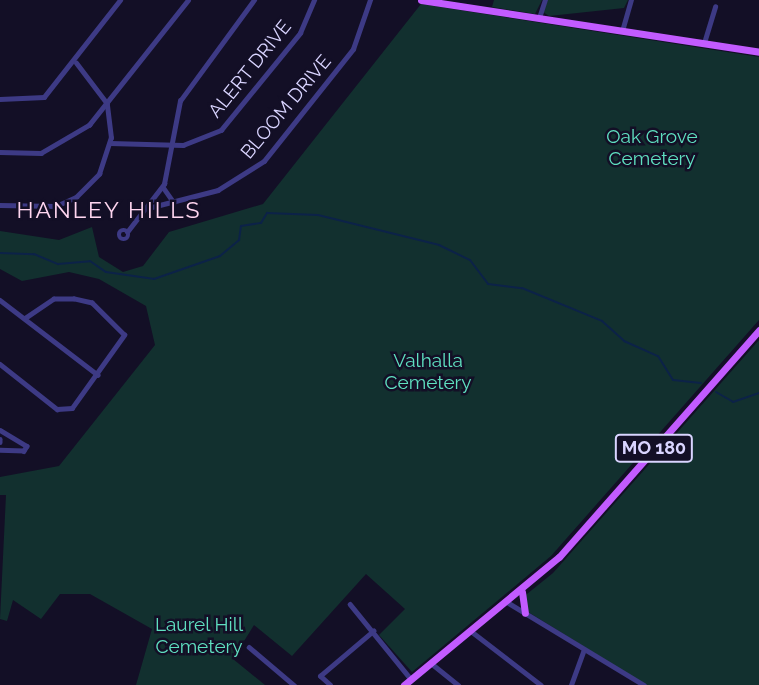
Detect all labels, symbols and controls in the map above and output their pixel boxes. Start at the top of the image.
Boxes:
street label: ALERT DRIVE [204,15,296,123]
street label: BLOOM DRIVE [236,50,336,164]
park label: Oak Grove Cemetery [606,126,698,170]
district label: HANLEY HILLS [18,196,200,224]
park label: Valhalla Cemetery [384,350,472,394]
road number: MO 180 [614,434,694,462]
park label: Laurel Hill Cemetery [155,614,243,658]

